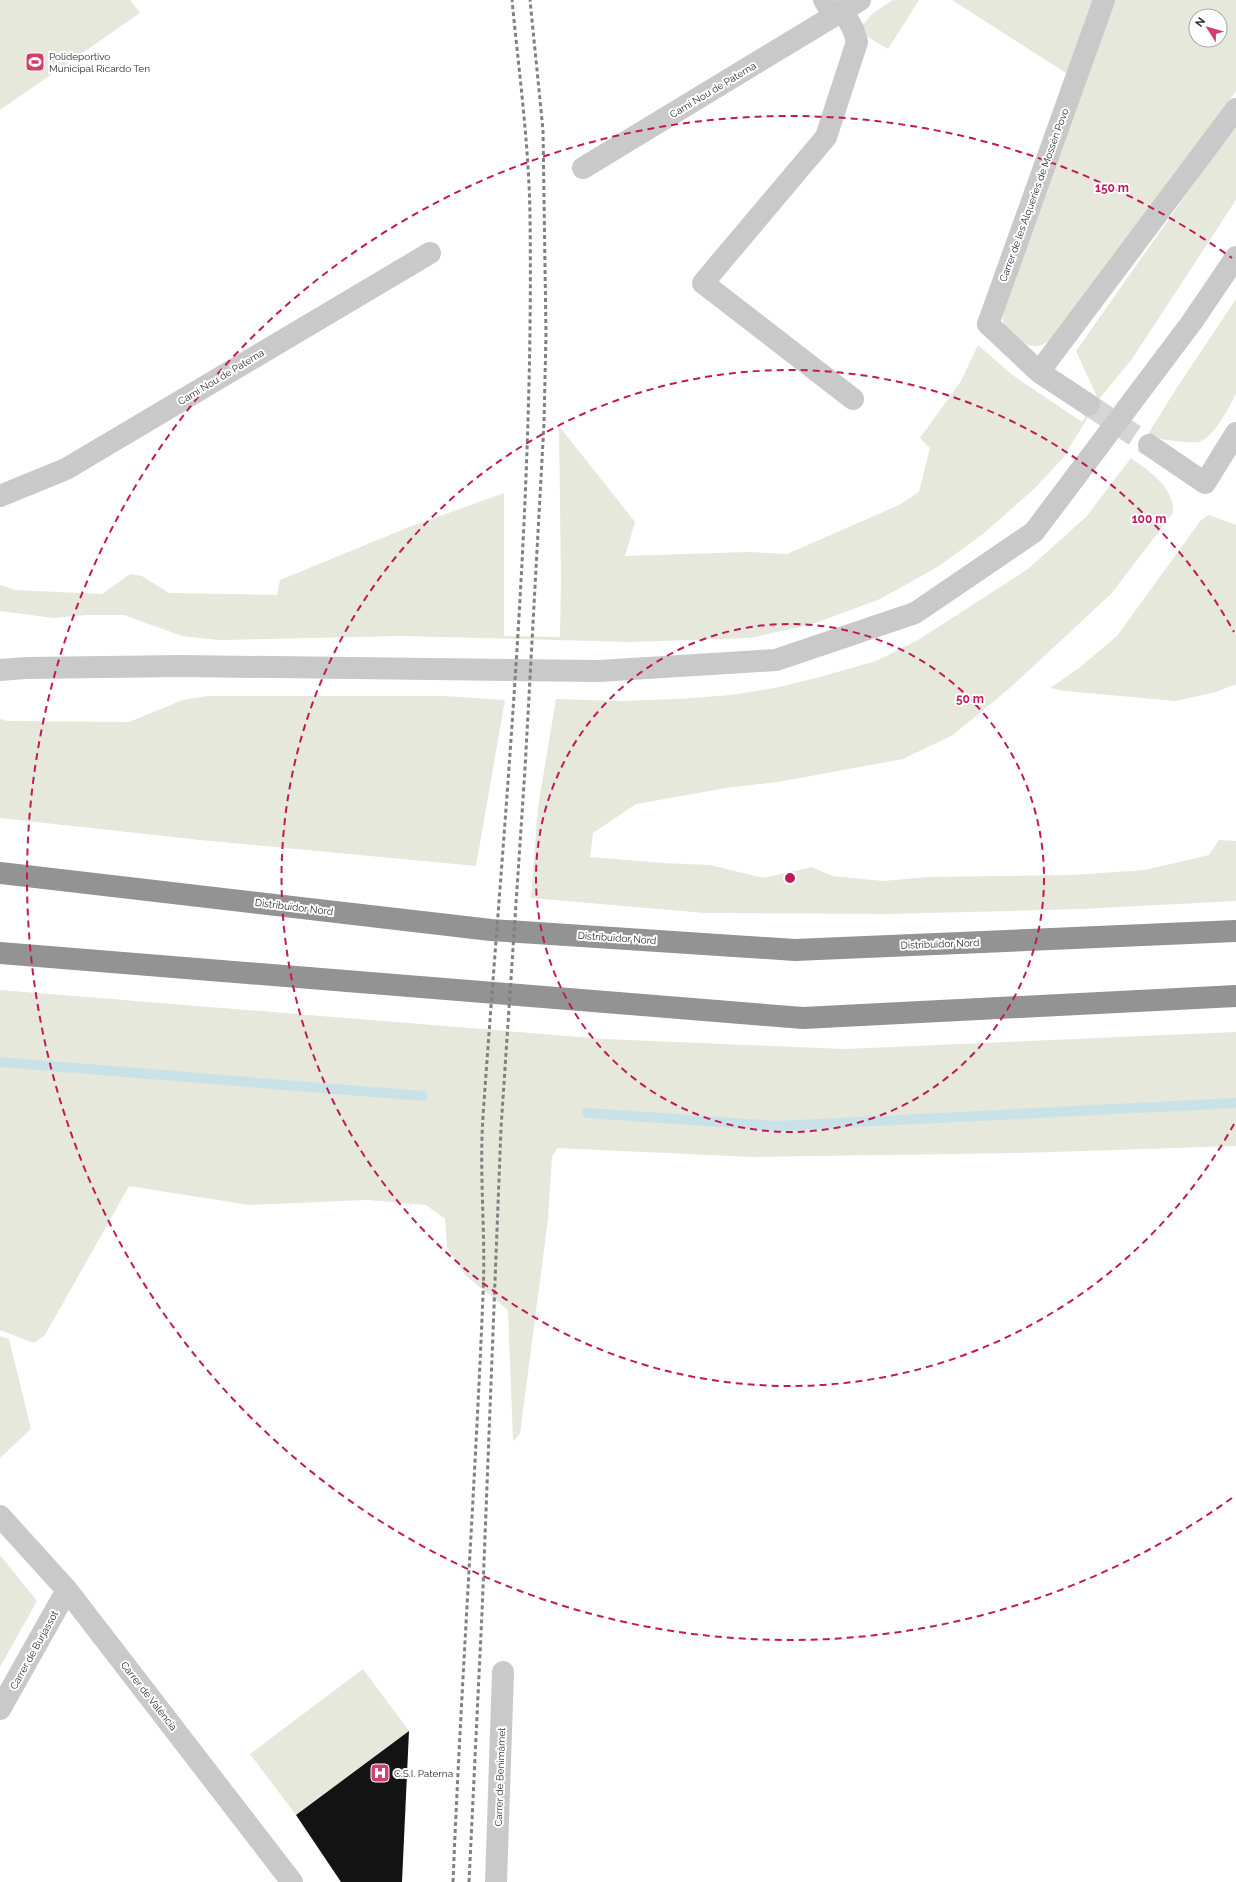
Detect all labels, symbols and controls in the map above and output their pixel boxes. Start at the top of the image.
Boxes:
north arrow [1188,8,1228,48]
text: N [1193,15,1208,30]
sports icon: Polideportivo Municipal Ricardo Ten [24,51,46,73]
place label: Polideportivo Municipal Ricardo Ten [49,51,150,74]
street label: Camí Nou de Paterna [668,60,758,120]
street label: Carrer de les Alqueries de Mossén Povo [997,107,1071,283]
text: 150 m [1095,181,1129,195]
street label: Camí Nou de Paterna [176,347,266,407]
text: 100 m [1132,512,1166,526]
text: 50 m [956,692,984,706]
centre of rings [783,871,797,885]
street label: Distribuïdor Nord [254,897,334,917]
street label: Distribuïdor Nord [577,930,657,946]
street label: Distribuïdor Nord [900,937,980,951]
street label: Carrer de Burjassot [8,1608,61,1691]
street label: Carrer de València [119,1659,179,1733]
street label: Carrer de Benimàmet [493,1727,507,1827]
hospital icon: C.S.I. Paterna [369,1762,391,1784]
place label: C.S.I. Paterna [394,1768,453,1779]

